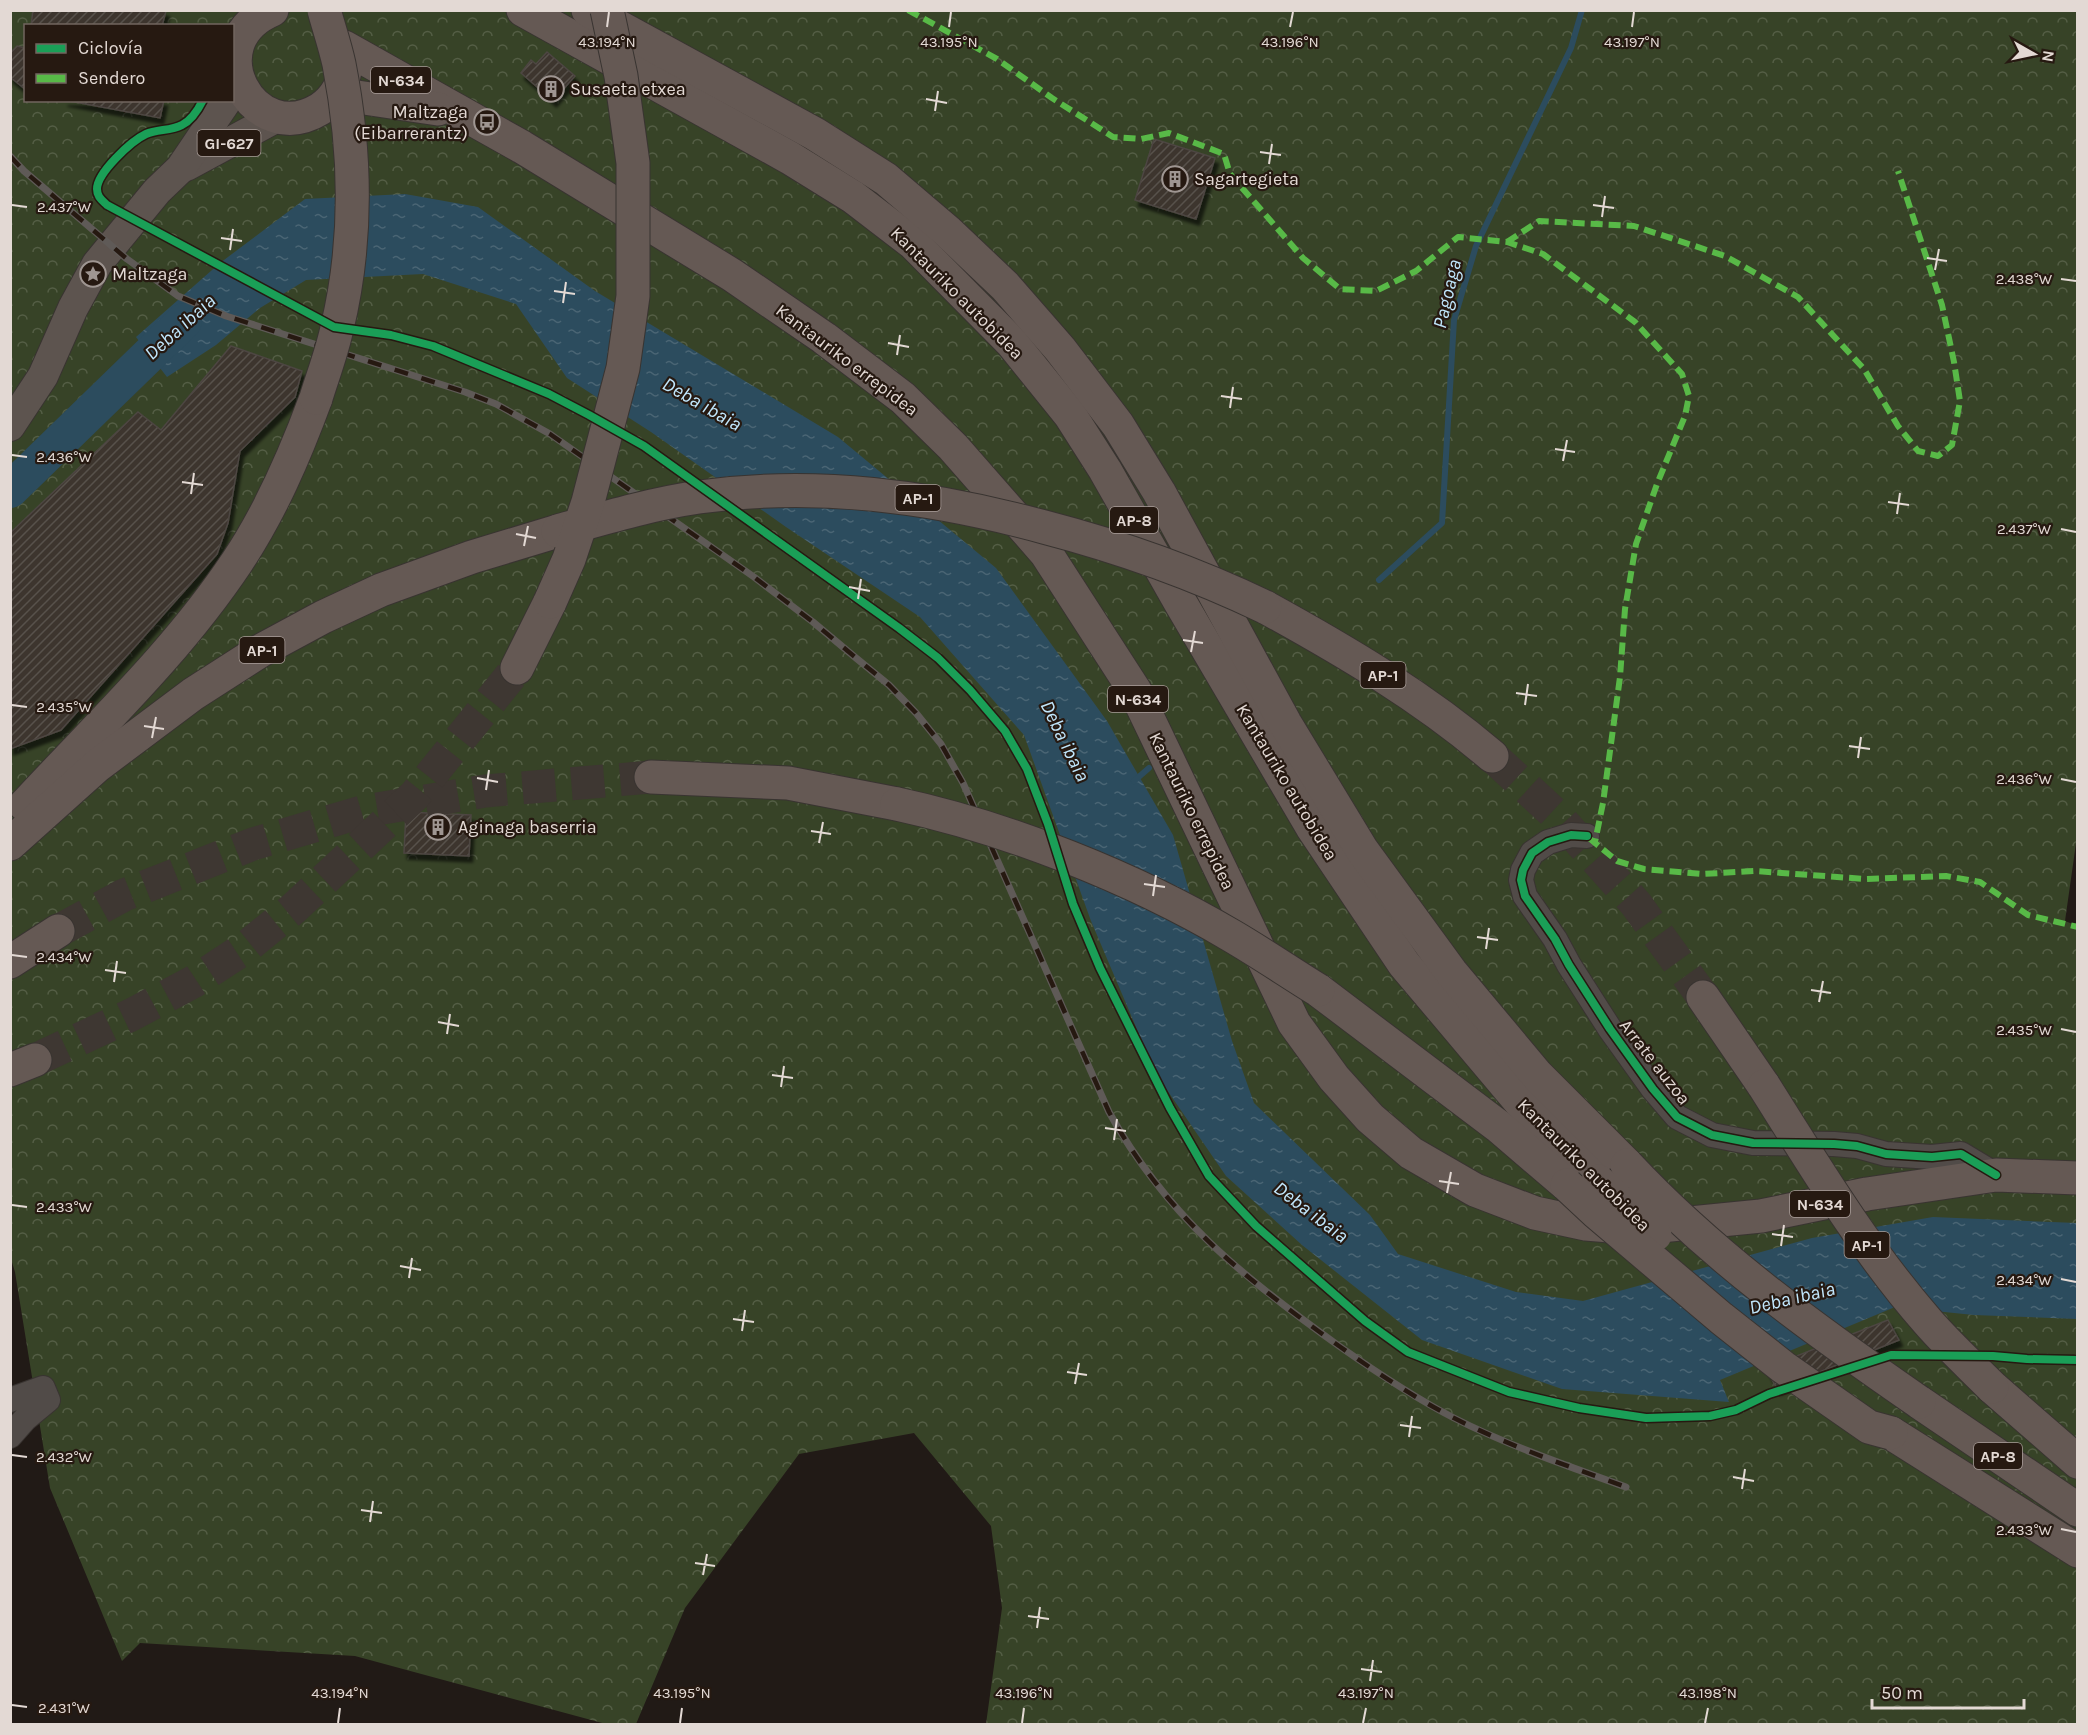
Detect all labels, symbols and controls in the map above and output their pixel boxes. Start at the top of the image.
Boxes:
legend [24,24,234,102]
north arrow [2004,24,2064,84]
text: 43.194°N [578,33,636,51]
text: 43.195°N [920,33,978,51]
text: 43.196°N [1261,33,1319,51]
text: 43.197°N [1604,33,1660,51]
text: Ciclovía [78,37,143,59]
text: N [2038,49,2059,63]
text: Sendero [78,67,145,89]
road number: N-634 [371,67,431,93]
building icon: Susaeta etxea [536,74,566,104]
place label: Susaeta etxea [570,78,686,100]
place label: Maltzaga (Eibarrerantz) [354,101,468,144]
bus stop icon: Maltzaga (Eibarrerantz) [472,107,502,137]
road number: GI-627 [198,130,260,156]
building icon: Sagartegieta [1160,164,1190,194]
place label: Sagartegieta [1194,168,1299,190]
text: 2.437°W [37,198,92,216]
street label: Kantauriko autobidea [886,222,1028,364]
water label: Pagoaga [1428,257,1466,331]
place icon: Maltzaga [78,259,108,289]
place label: Maltzaga [112,263,187,285]
text: 2.438°W [1996,270,2053,288]
water label: Deba ibaia [140,289,220,365]
street label: Kantauriko errepidea [771,299,923,421]
water label: Deba ibaia [658,372,746,436]
text: 2.436°W [36,448,92,466]
road number: AP-1 [896,485,940,511]
road number: AP-8 [1110,507,1158,533]
text: 2.437°W [1997,520,2052,538]
road number: AP-1 [240,637,284,663]
road number: AP-1 [1360,662,1406,688]
road number: N-634 [1108,686,1168,712]
water label: Deba ibaia [1035,697,1095,785]
text: 2.435°W [36,698,92,716]
street label: Kantauriko autobidea [1232,700,1342,864]
street label: Kantauriko errepidea [1144,729,1240,893]
text: 2.436°W [1996,770,2052,788]
building icon: Aginaga baserria [423,812,453,842]
place label: Aginaga baserria [458,816,597,838]
text: 2.434°W [36,948,92,966]
street label: Arrate auzoa [1615,1015,1695,1109]
text: 2.435°W [1996,1021,2052,1039]
street label: Kantauriko autobidea [1513,1094,1655,1236]
water label: Deba ibaia [1269,1176,1353,1248]
road number: N-634 [1790,1191,1850,1217]
text: 2.433°W [36,1198,93,1216]
road number: AP-1 [1844,1232,1890,1258]
text: 2.434°W [1996,1271,2052,1289]
water label: Deba ibaia [1747,1277,1837,1319]
road number: AP-8 [1974,1443,2022,1469]
text: 2.432°W [36,1448,92,1466]
text: 2.433°W [1996,1521,2053,1539]
scale bar [1872,1672,2024,1710]
text: 50 m [1881,1682,1923,1704]
text: 43.194°N [311,1684,369,1702]
text: 43.195°N [653,1684,711,1702]
text: 43.196°N [995,1684,1053,1702]
text: 43.197°N [1338,1684,1394,1702]
text: 43.198°N [1679,1684,1737,1702]
text: 2.431°W [38,1699,91,1717]

